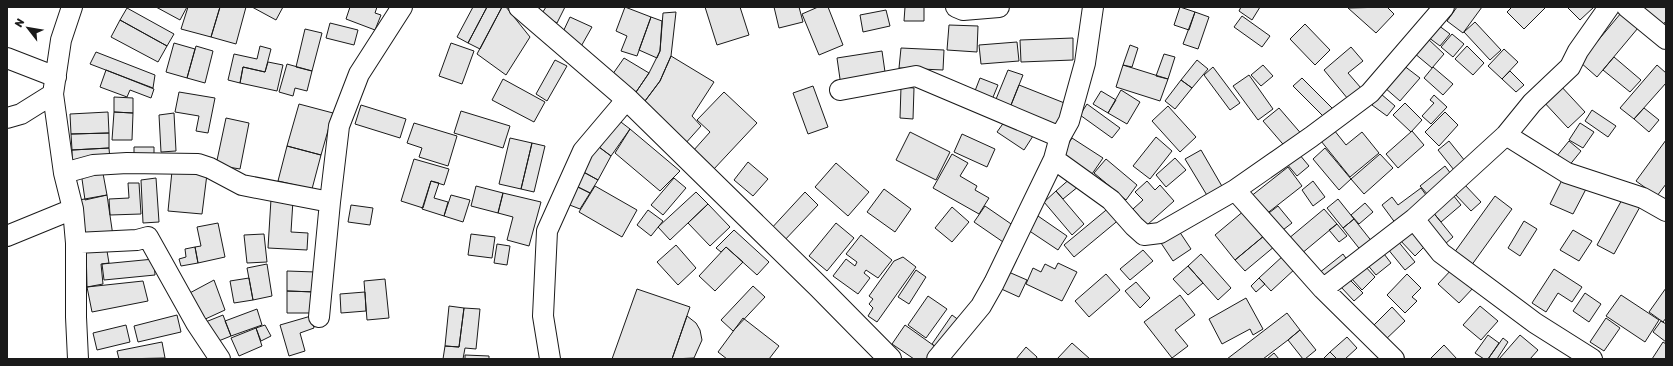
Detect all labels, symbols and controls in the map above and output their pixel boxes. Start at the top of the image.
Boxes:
north arrow [8,8,48,48]
text: N [12,16,28,30]

